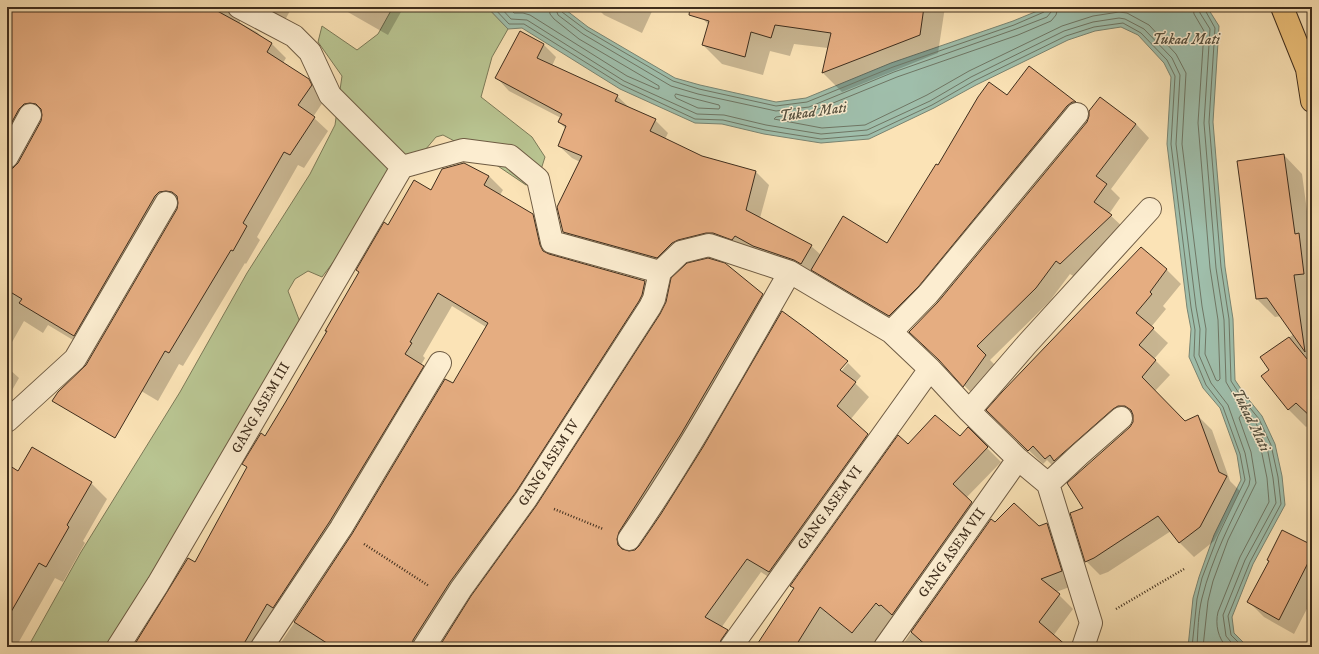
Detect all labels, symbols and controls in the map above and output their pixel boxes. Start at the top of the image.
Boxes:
water label: Tukad Mati [1152,30,1221,49]
water label: Tukad Mati [778,98,849,126]
street label: GANG ASEM III [228,359,294,457]
water label: Tukad Mati [1228,385,1275,456]
street label: GANG ASEM IV [514,415,584,510]
street label: GANG ASEM VI [793,462,867,554]
street label: GANG ASEM VII [914,505,990,601]

